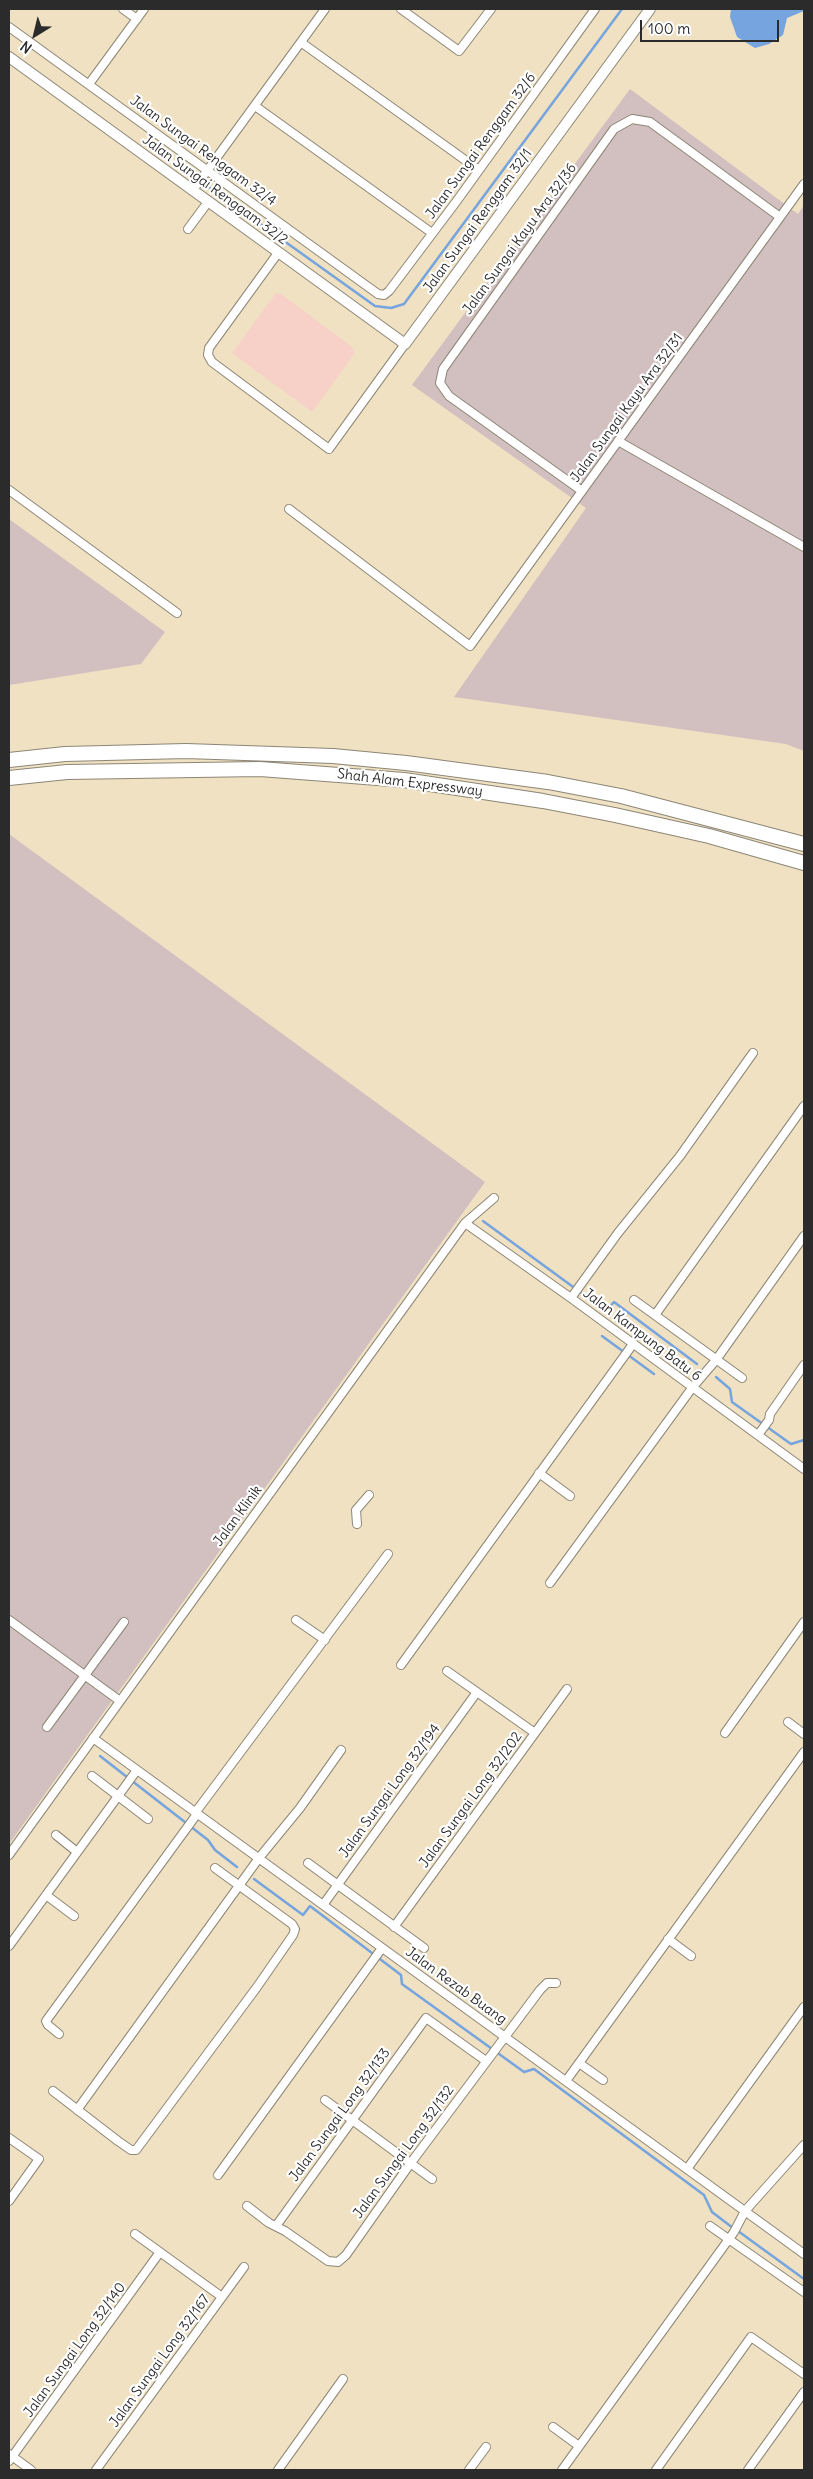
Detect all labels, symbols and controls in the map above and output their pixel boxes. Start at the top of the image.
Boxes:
north arrow [10,10,60,60]
scale bar [643,10,782,42]
text: 100 m [648,19,690,38]
text: N [17,37,35,57]
street label: Jalan Sungai Renggam 32/6 [422,70,540,222]
street label: Jalan Sungai Renggam 32/4 [127,92,279,210]
street label: Jalan Sungai Renggam 32/2 [139,132,291,248]
street label: Jalan Sungai Renggam 32/1 [420,146,536,296]
street label: Jalan Sungai Kayu Ara 32/36 [460,160,580,318]
street label: Jalan Sungai Kayu Ara 32/31 [567,330,687,486]
street label: Shah Alam Expressway [336,766,484,800]
street label: Jalan Kampung Batu 6 [580,1285,704,1385]
street label: Jalan Klinik [210,1482,266,1550]
street label: Jalan Sungai Long 32/194 [336,1721,444,1861]
street label: Jalan Sungai Long 32/202 [416,1729,526,1871]
street label: Jalan Rezab Buang [402,1944,510,2028]
street label: Jalan Sungai Long 32/133 [286,2045,394,2185]
street label: Jalan Sungai Long 32/132 [350,2082,458,2222]
street label: Jalan Sungai Long 32/140 [21,2279,129,2421]
street label: Jalan Sungai Long 32/167 [106,2291,214,2431]

